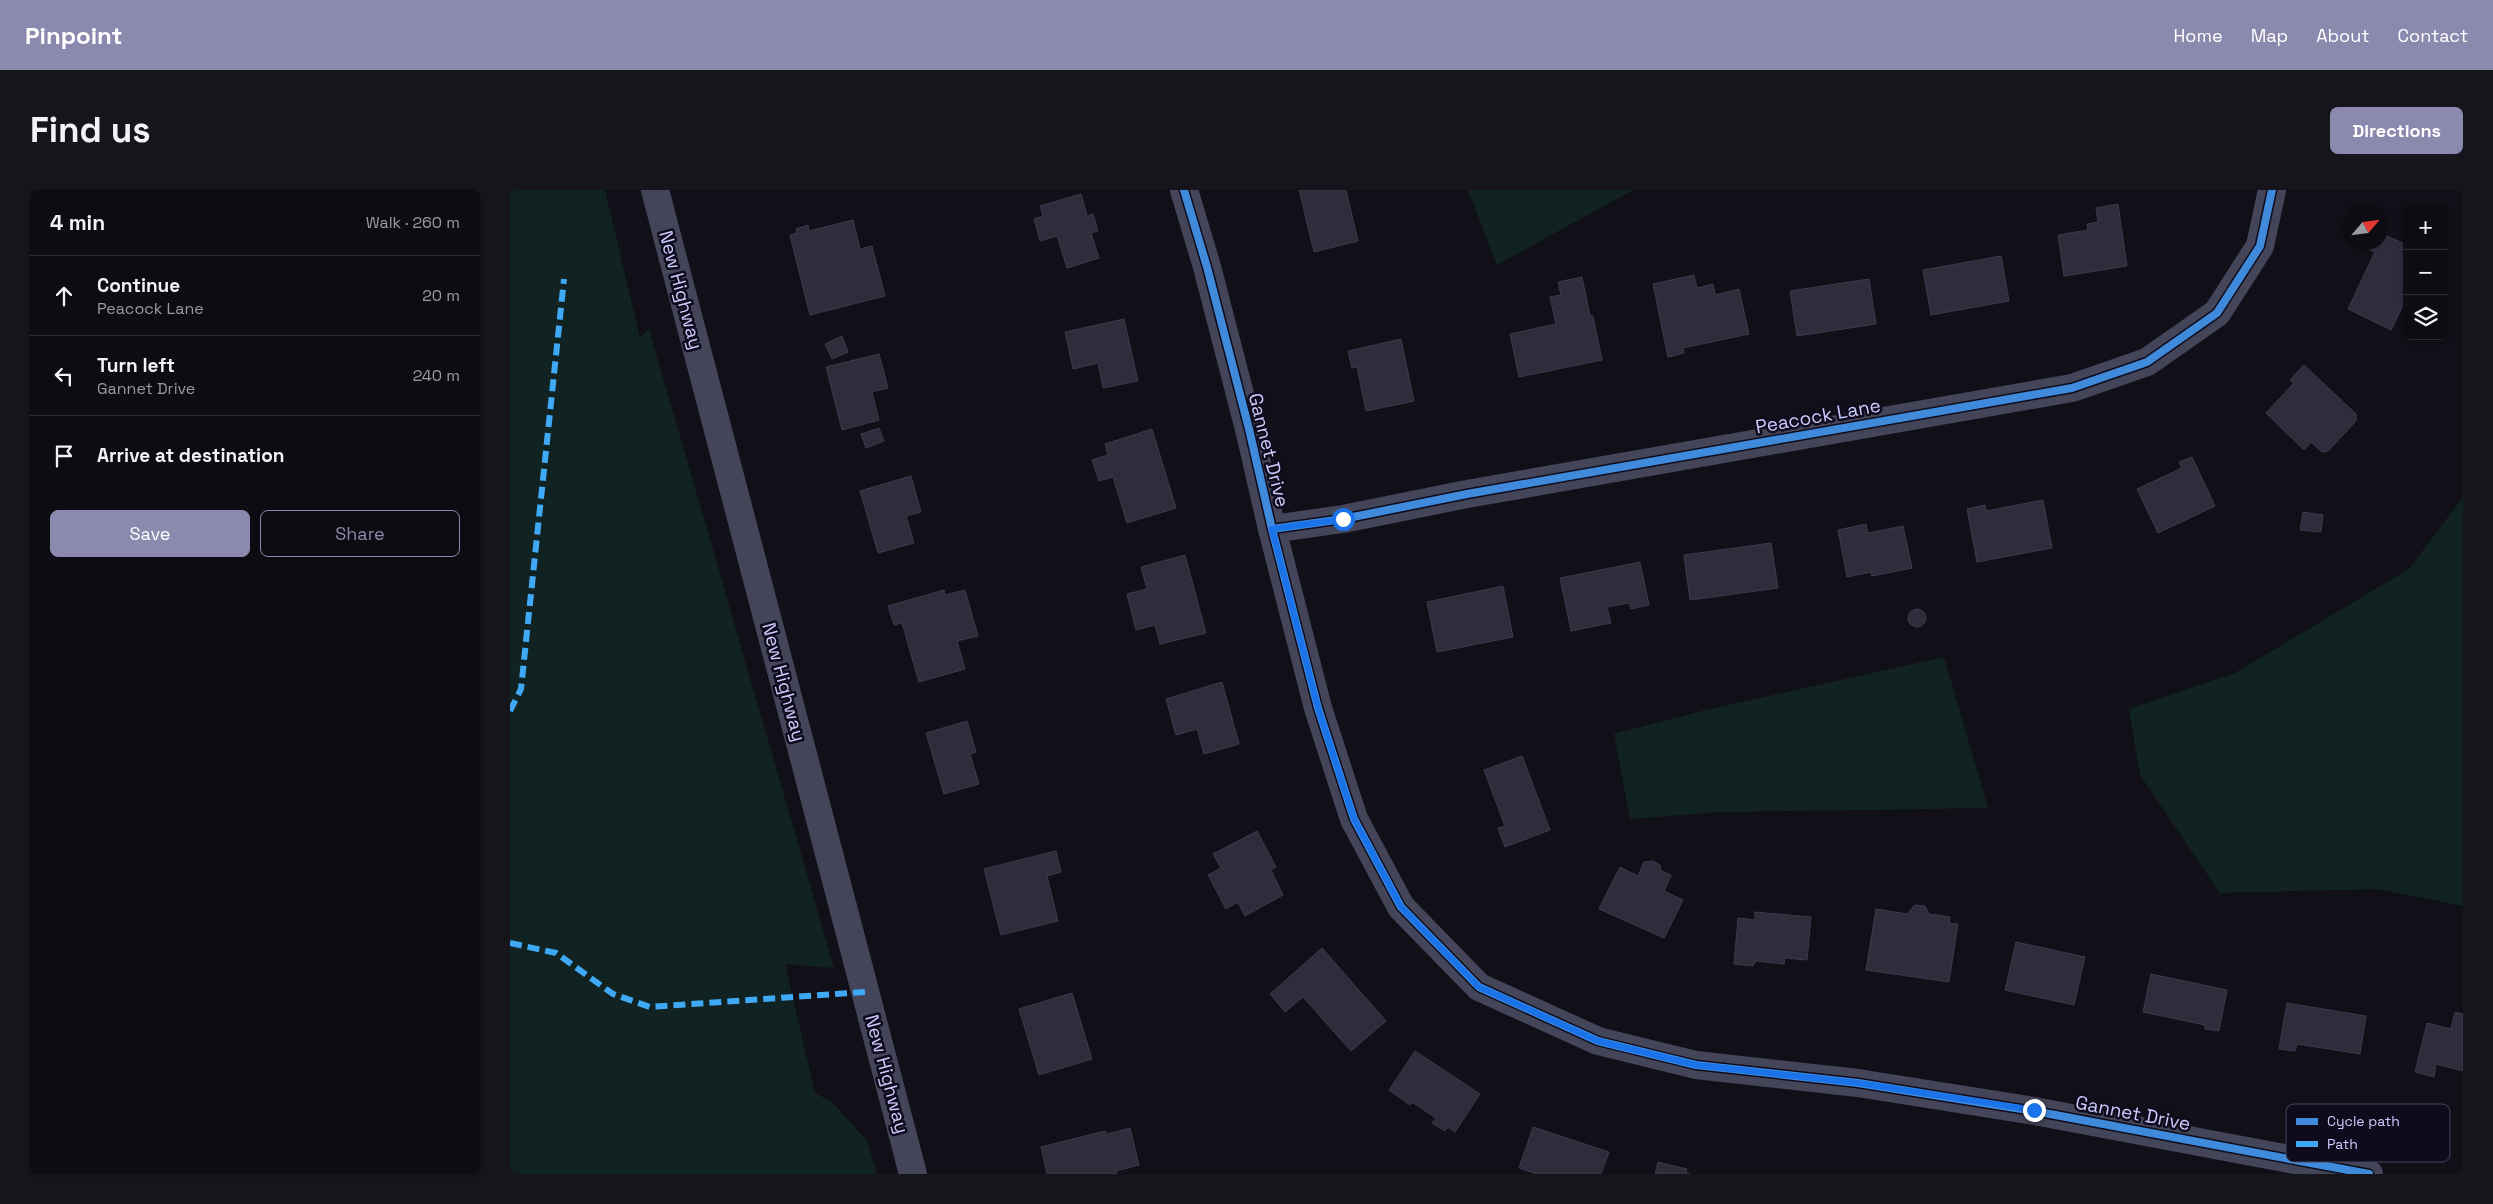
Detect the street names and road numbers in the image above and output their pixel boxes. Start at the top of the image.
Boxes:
street label: New Highway [653,228,709,352]
street label: Gannet Drive [1243,390,1295,510]
street label: Peacock Lane [1753,393,1883,439]
street label: New Highway [756,620,812,744]
street label: New Highway [859,1012,915,1136]
street label: Gannet Drive [2073,1090,2193,1136]

